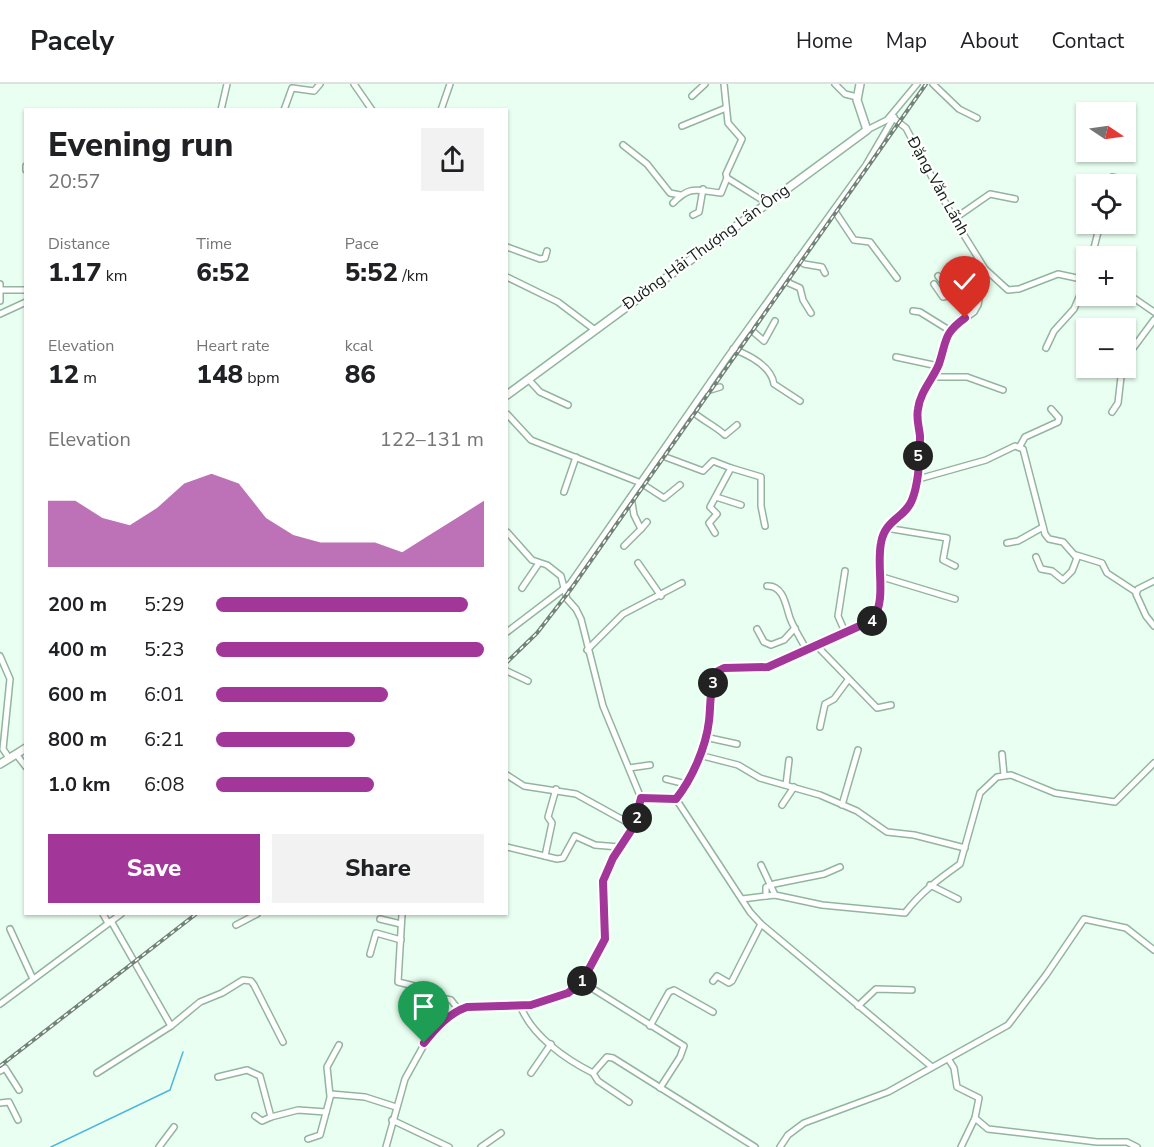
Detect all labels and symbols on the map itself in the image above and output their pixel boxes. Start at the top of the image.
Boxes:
north arrow [1076,102,1136,162]
street label: Đặng Văn Lãnh [901,132,974,239]
street label: Đường Hải Thượng Lãn Ông [617,179,794,316]
pin [939,256,990,318]
pin: 5 [903,441,933,471]
pin: 4 [857,606,887,636]
pin: 3 [698,668,728,698]
pin: 2 [622,803,652,833]
pin: 1 [567,966,597,996]
pin [398,981,449,1043]

